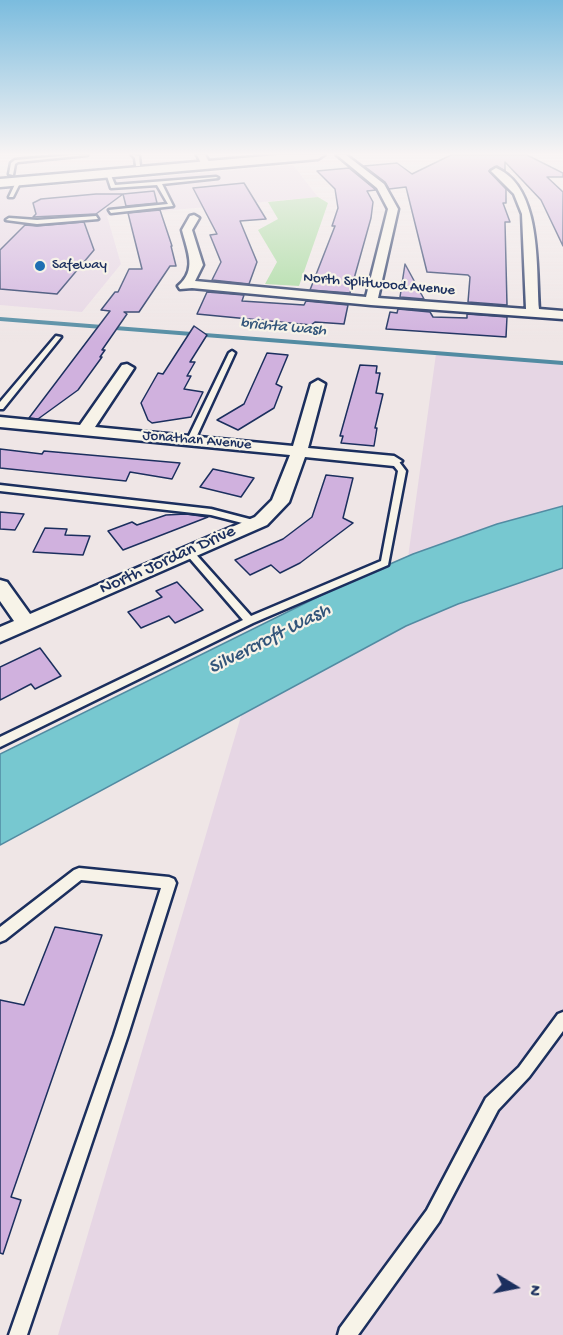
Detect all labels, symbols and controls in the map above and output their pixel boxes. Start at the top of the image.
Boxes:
place label: Safeway [52,257,107,275]
marker: Safeway [33,259,47,273]
street label: North Splitwood Avenue [302,269,456,301]
water label: brichta wash [239,315,327,341]
street label: Jonathan Avenue [142,427,252,455]
street label: North Jordan Drive [97,521,239,601]
water label: Silvercroft Wash [205,599,335,681]
north arrow [485,1257,545,1317]
text: N [523,1283,543,1297]

